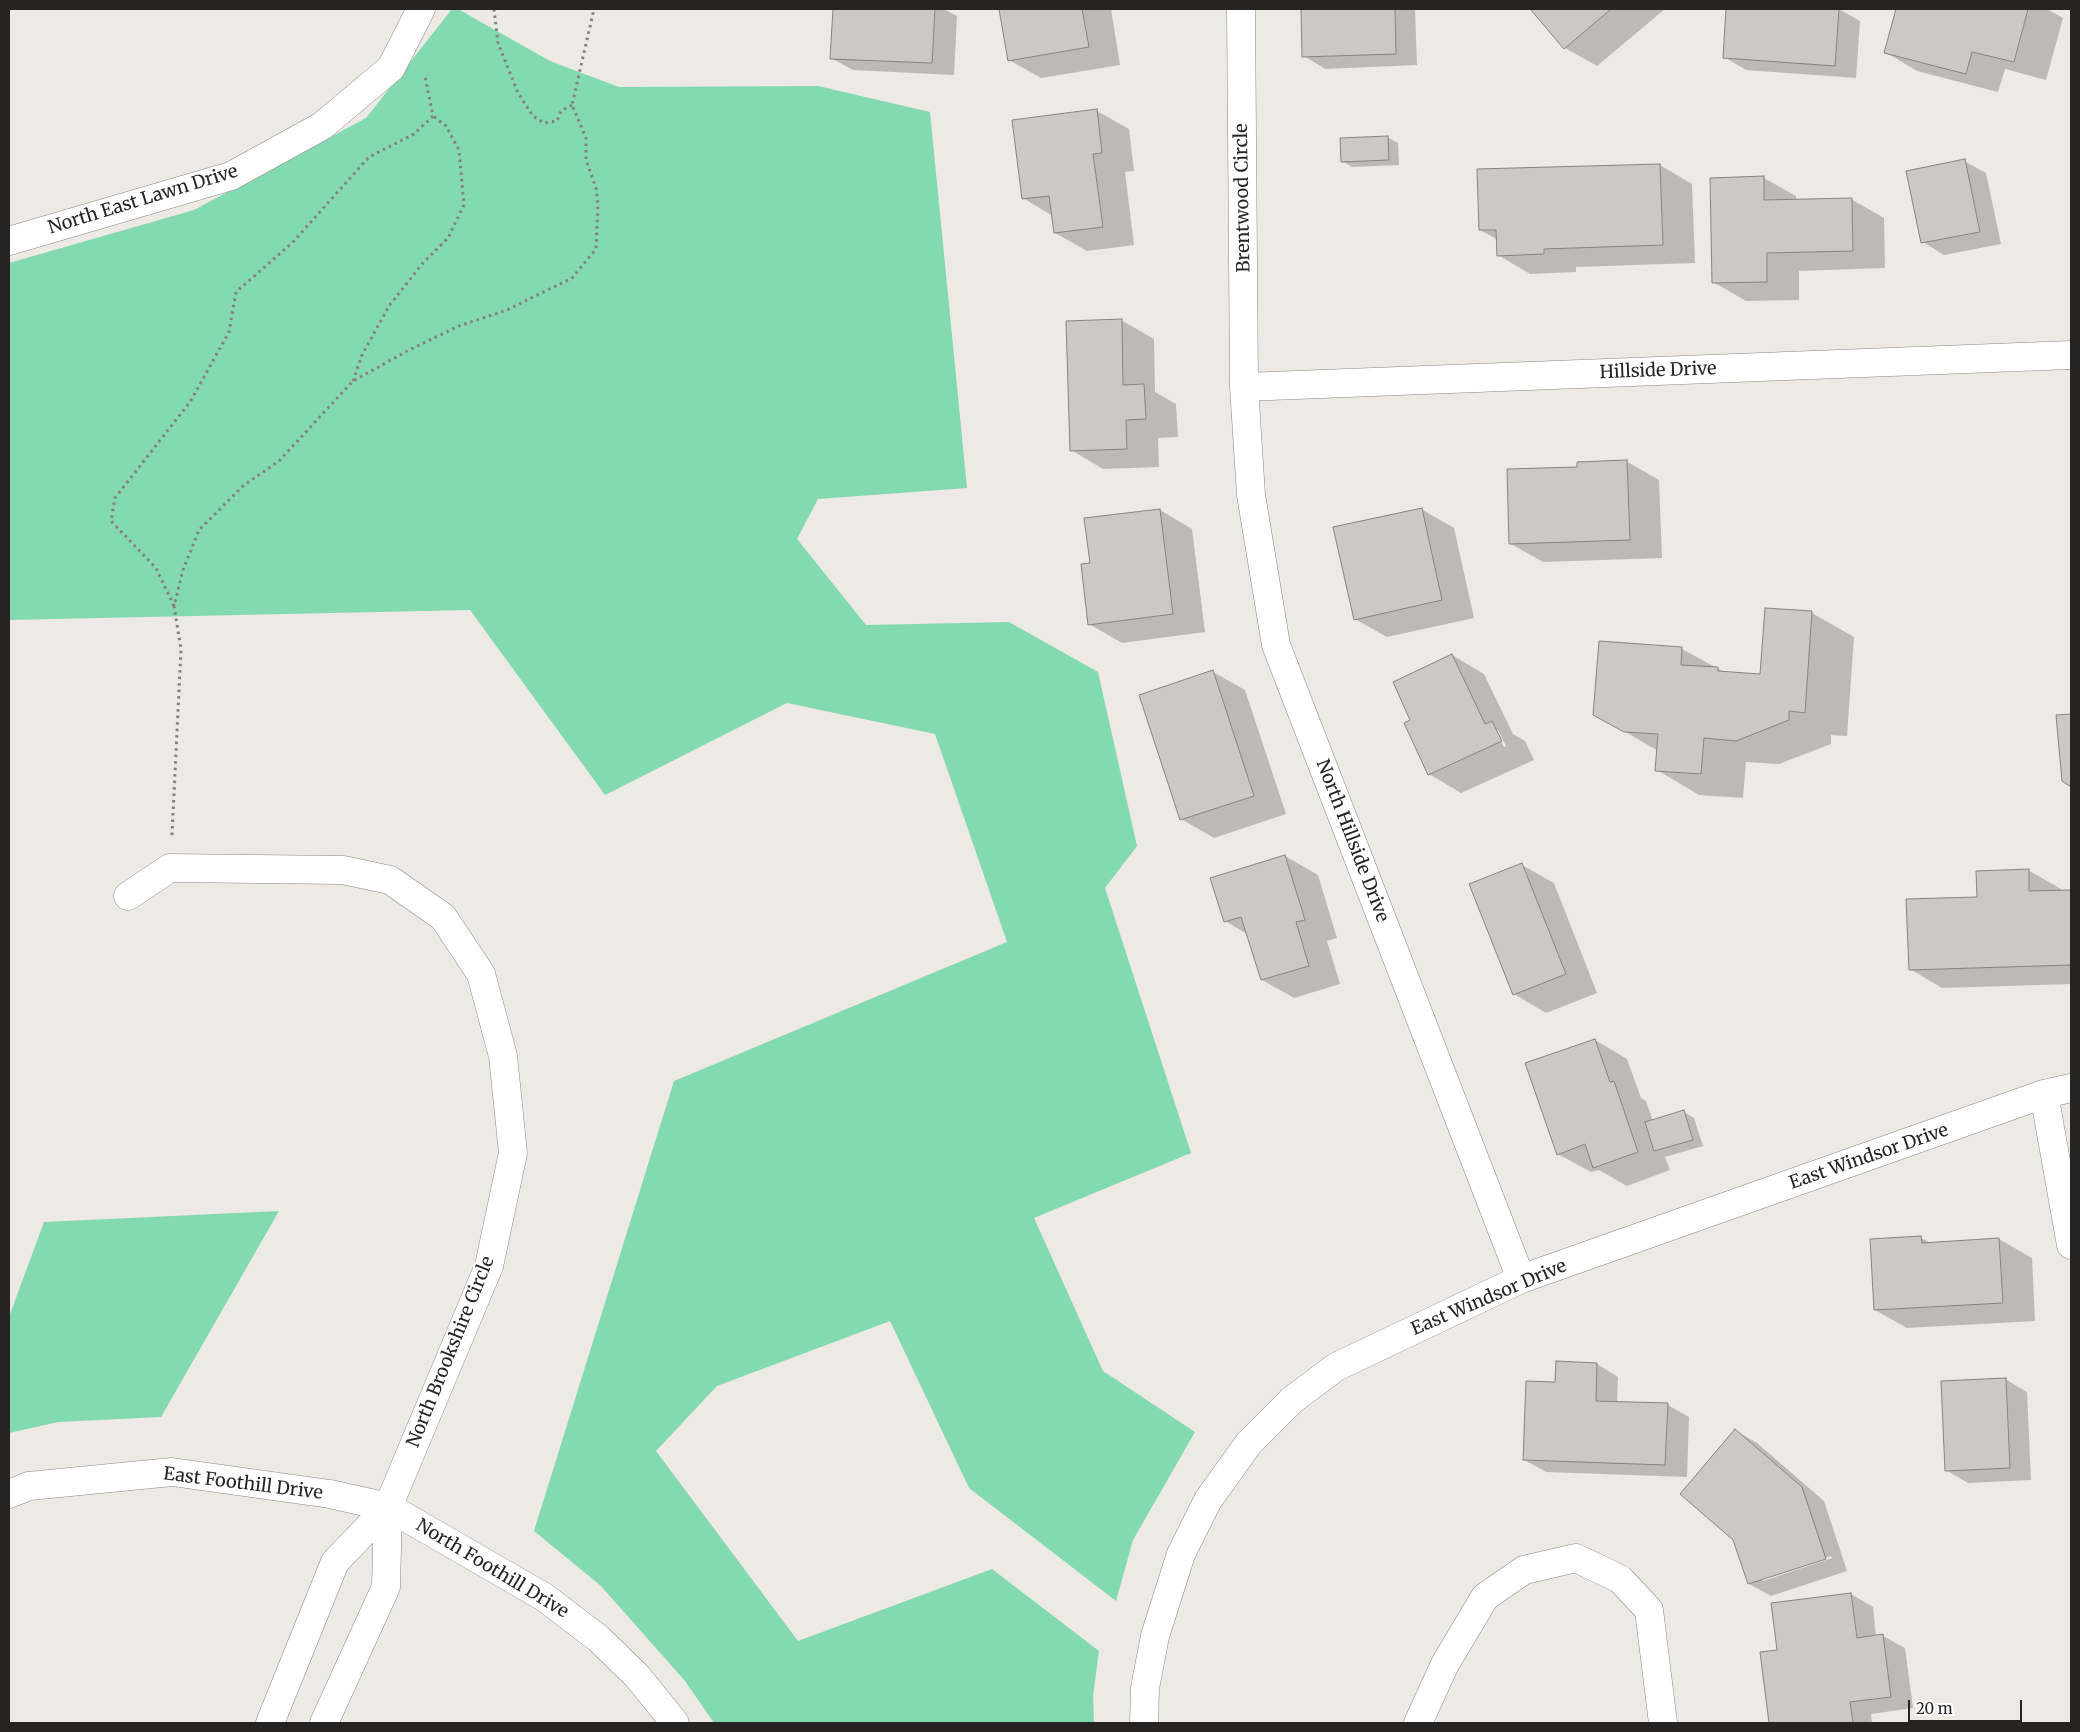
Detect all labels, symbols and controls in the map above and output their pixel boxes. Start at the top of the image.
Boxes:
street label: Brentwood Circle [1231,123,1255,273]
street label: North East Lawn Drive [46,161,240,239]
street label: Hillside Drive [1599,358,1717,384]
street label: North Hillside Drive [1311,757,1393,925]
street label: East Windsor Drive [1787,1120,1951,1194]
street label: North Brookshire Circle [403,1253,499,1451]
street label: East Windsor Drive [1408,1255,1570,1341]
street label: East Foothill Drive [162,1464,324,1504]
street label: North Foothill Drive [412,1515,572,1623]
scale bar [1910,1690,2024,1722]
text: 20 m [1916,1699,1953,1718]

